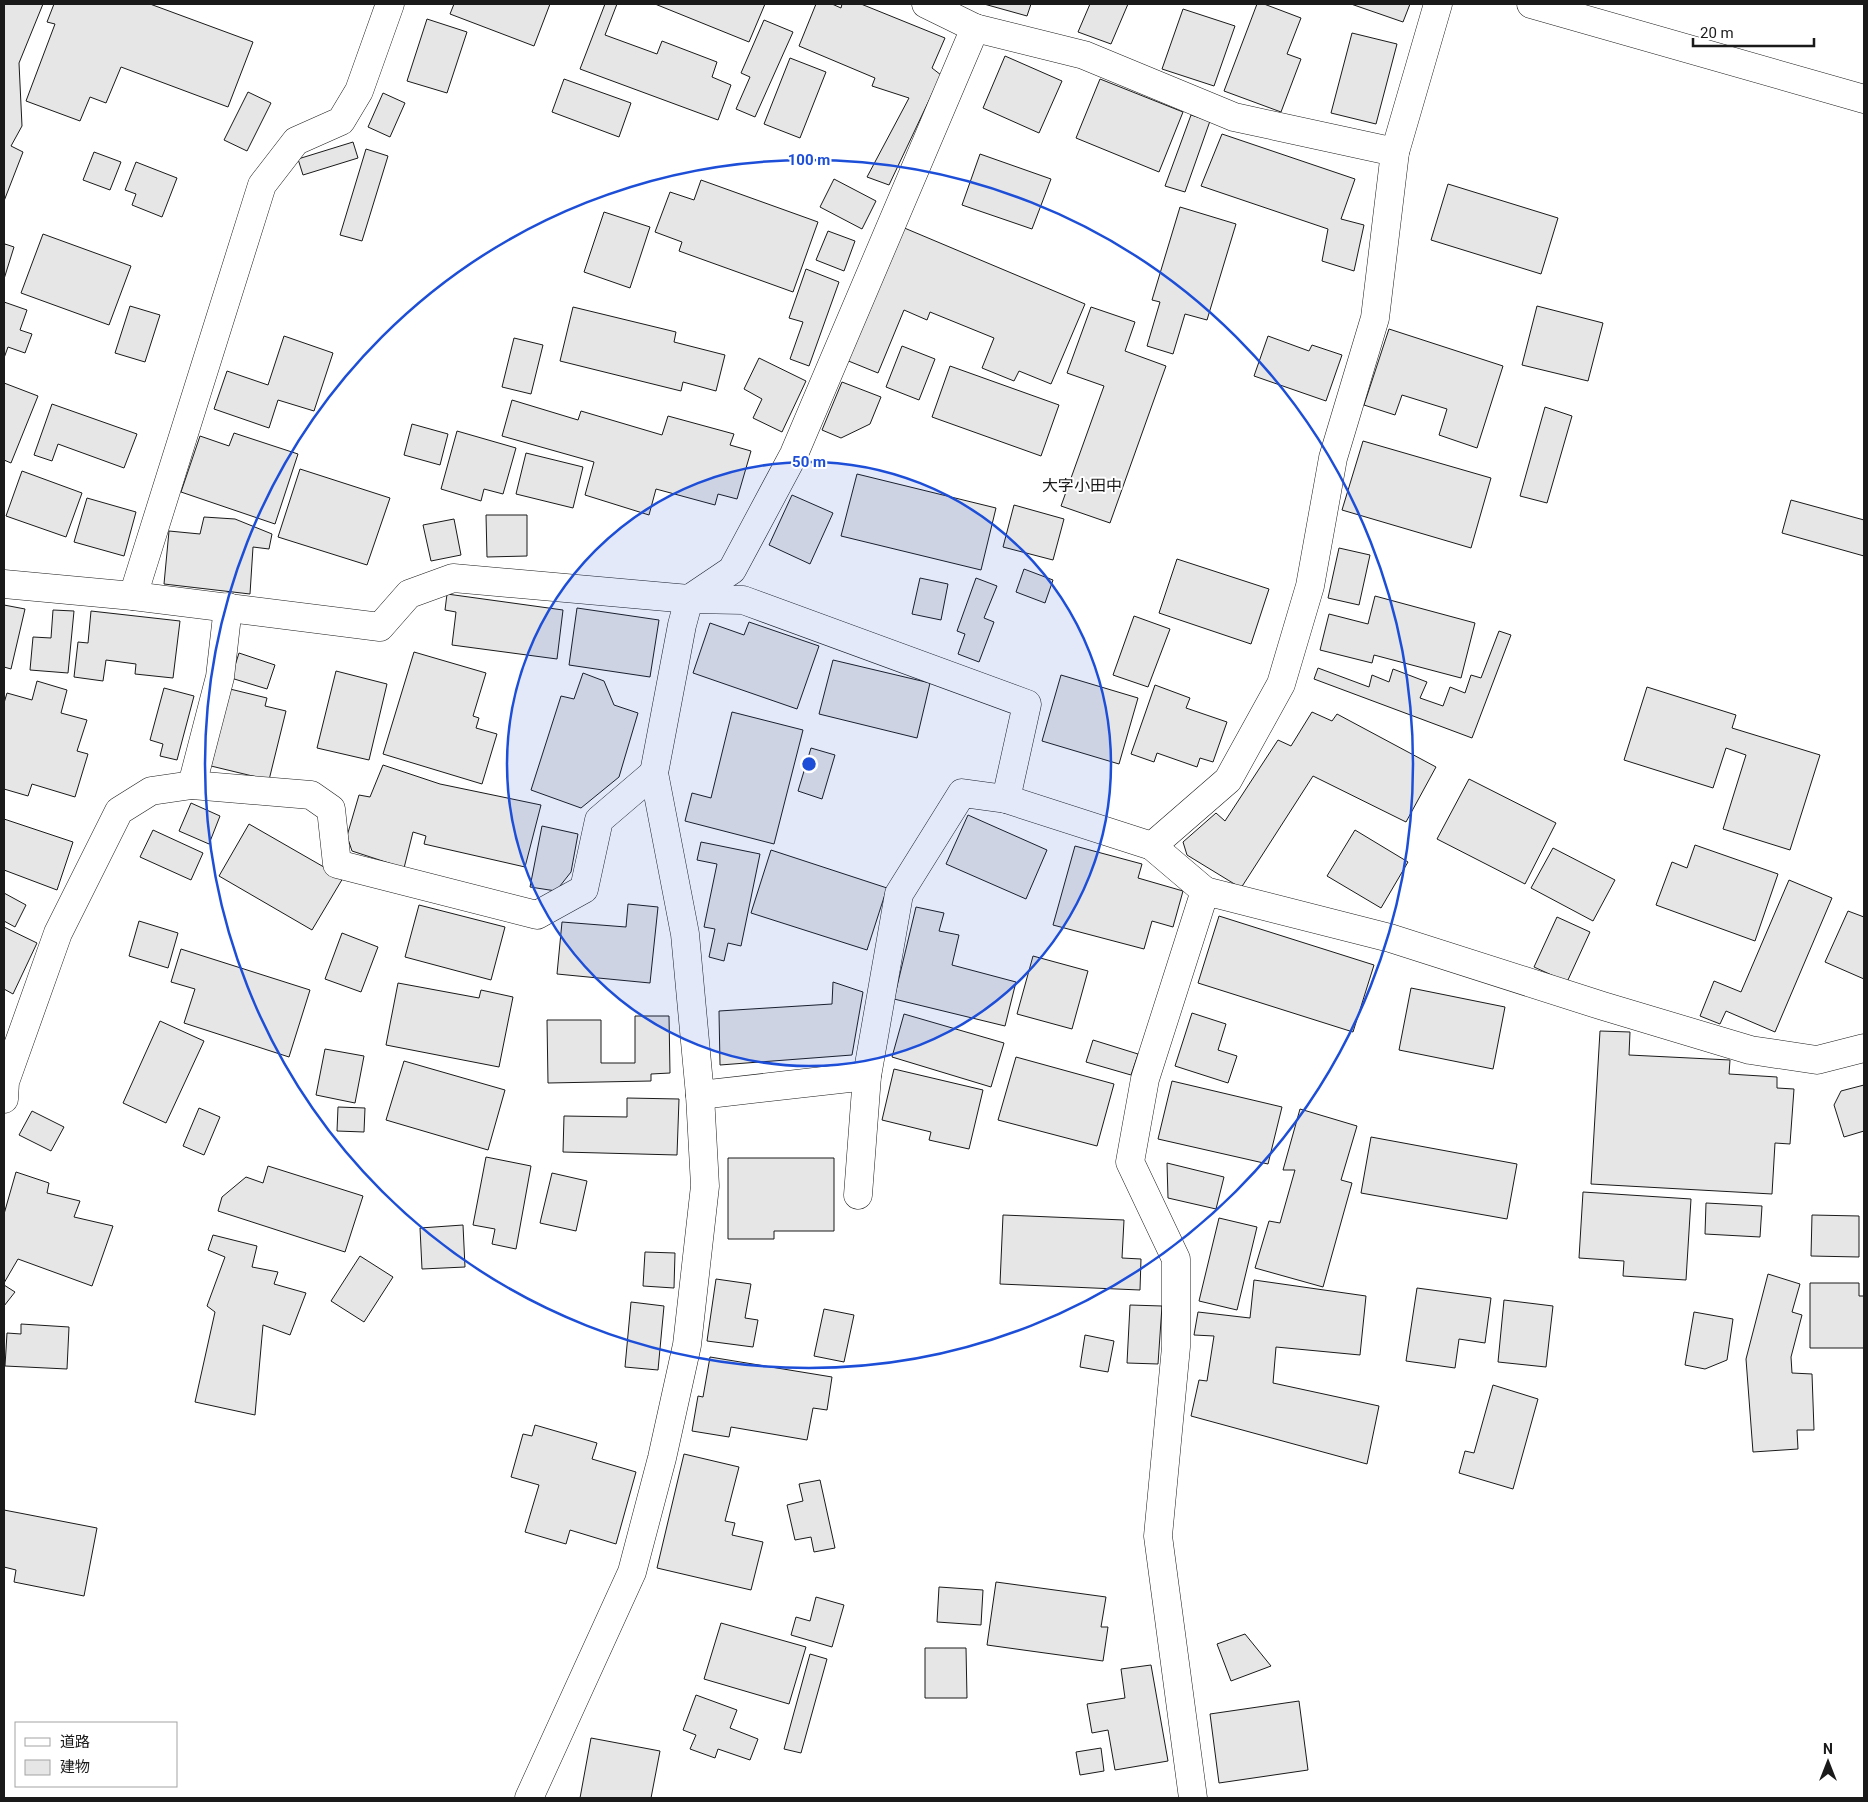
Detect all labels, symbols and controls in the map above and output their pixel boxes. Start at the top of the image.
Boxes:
scale bar [1693,15,1814,47]
text: 20 m [1700,24,1734,42]
text: 100 m [788,151,830,169]
text: 50 m [792,453,826,471]
district label: 大字小田中 [1042,476,1122,495]
centre of rings [800,755,818,773]
legend [15,1722,178,1787]
text: 道路 [60,1733,90,1751]
north arrow [1803,1737,1853,1787]
text: N [1823,1741,1833,1757]
text: 建物 [60,1758,90,1776]

